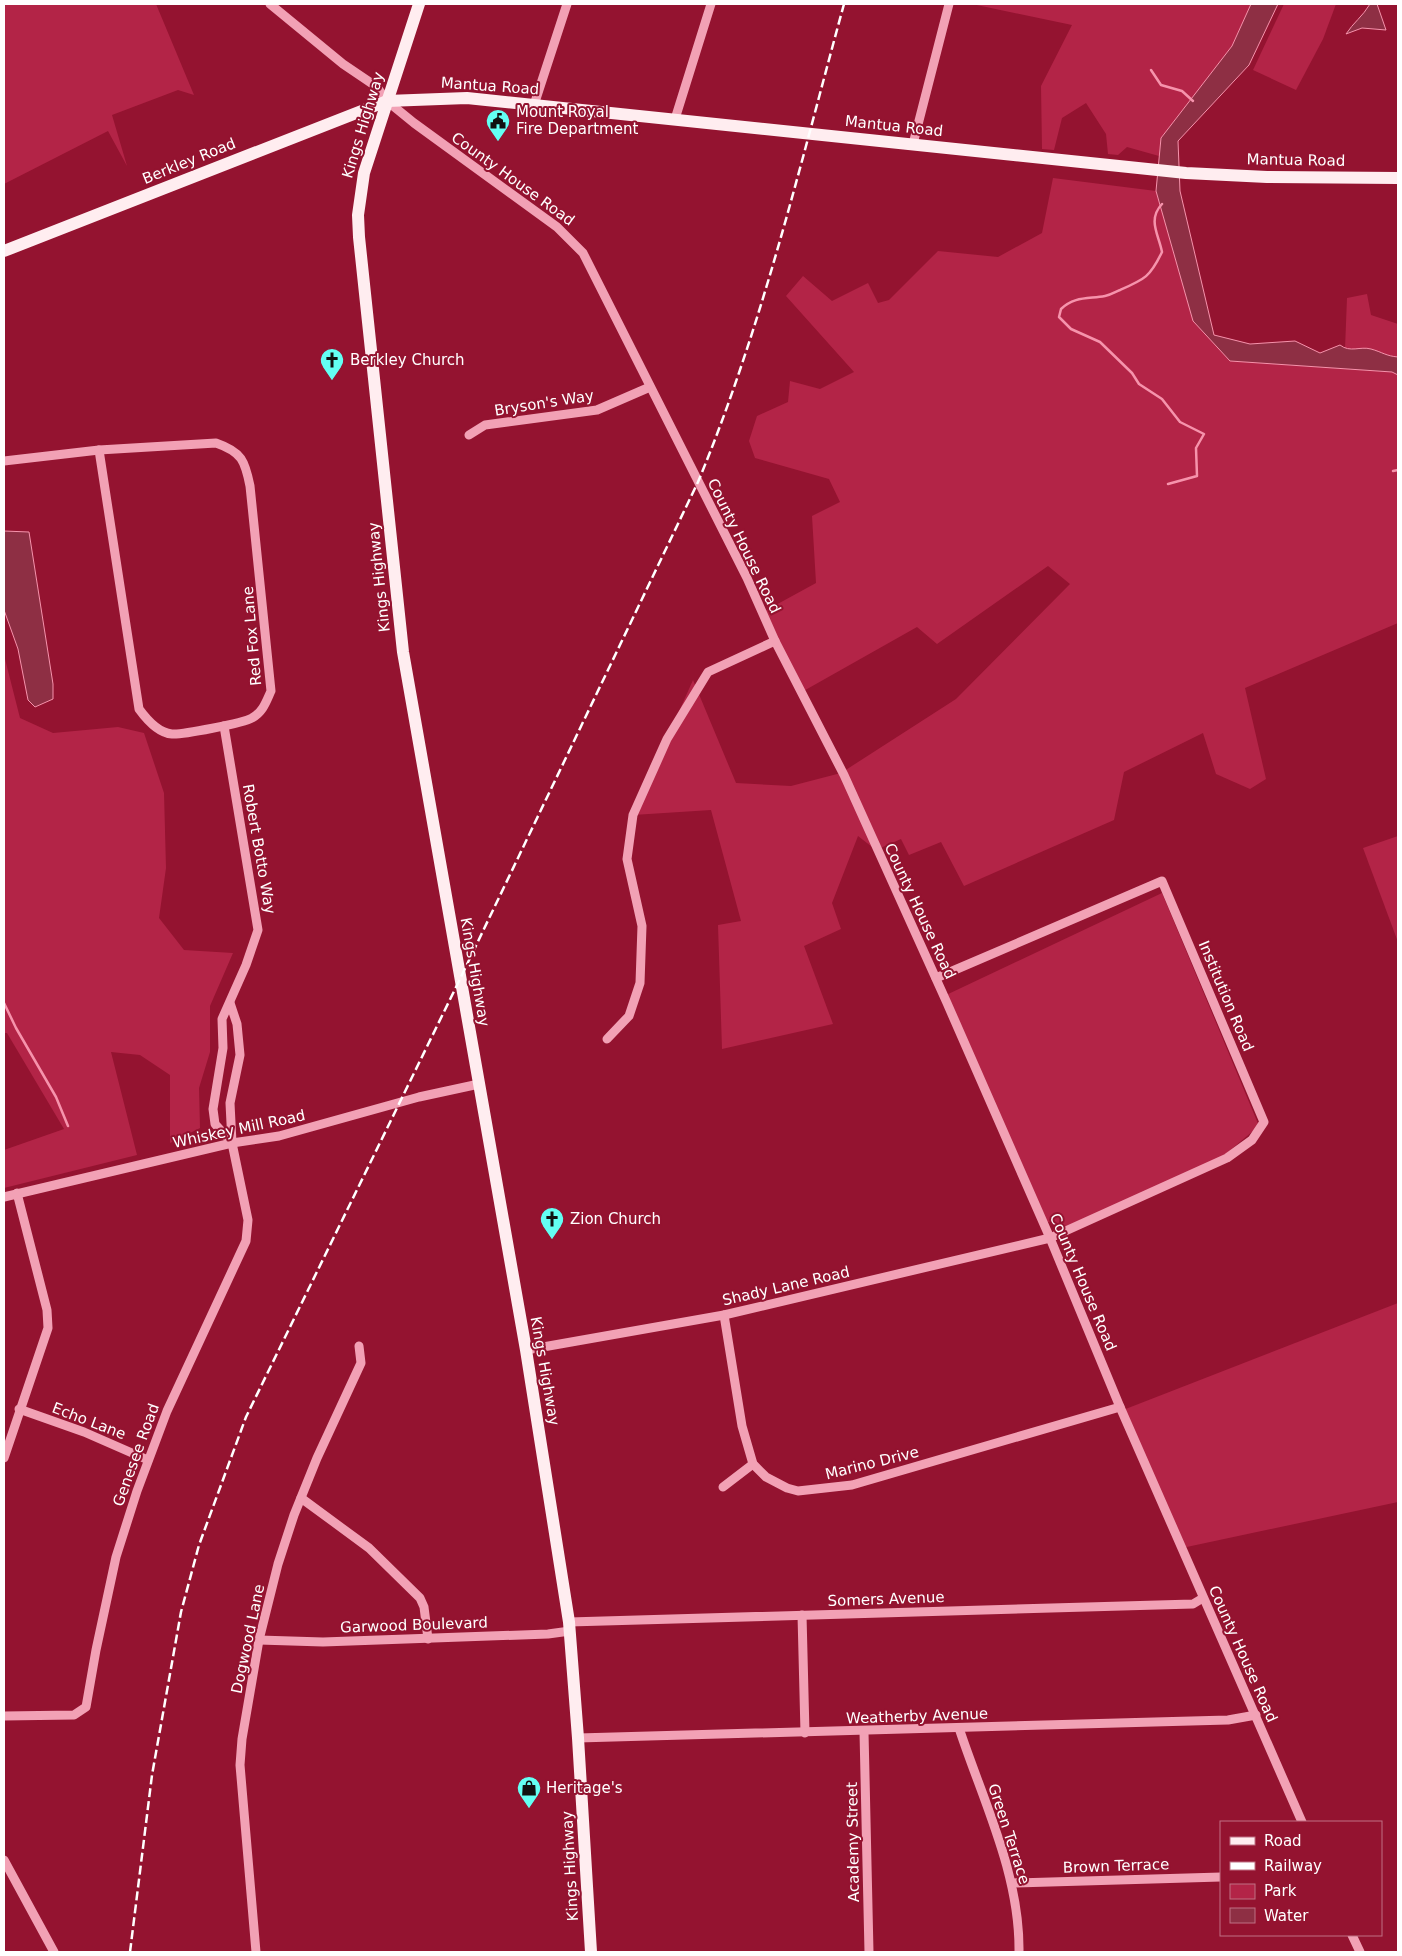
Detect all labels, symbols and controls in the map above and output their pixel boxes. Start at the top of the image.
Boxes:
street label: Kings Highway [338,69,388,180]
street label: Mantua Road [440,74,540,98]
place label: Mount Royal Fire Department [516,103,638,138]
public building icon: Mount Royal Fire Department [485,108,511,142]
street label: Mantua Road [844,112,944,140]
street label: County House Road [448,128,578,230]
street label: Berkley Road [140,134,238,188]
street label: Mantua Road [1247,150,1345,170]
church icon: Berkley Church [319,347,345,381]
place label: Berkley Church [350,351,465,369]
street label: Bryson's Way [493,386,595,420]
street label: County House Road [704,476,784,616]
street label: Kings Highway [364,521,394,633]
street label: Red Fox Lane [239,585,265,687]
street label: Robert Botto Way [239,783,279,915]
street label: County House Road [881,840,959,982]
street label: Kings Highway [457,916,493,1028]
street label: Institution Road [1195,938,1257,1054]
street label: Whiskey Mill Road [171,1106,307,1152]
church icon: Zion Church [539,1206,565,1240]
place label: Zion Church [570,1210,661,1228]
street label: County House Road [1046,1211,1120,1353]
street label: Shady Lane Road [721,1263,851,1309]
street label: Kings Highway [527,1315,563,1427]
street label: Echo Lane [50,1399,128,1443]
street label: Genesee Road [109,1401,163,1509]
street label: Marino Drive [823,1443,921,1483]
street label: Dogwood Lane [228,1583,268,1695]
street label: County House Road [1205,1583,1281,1725]
street label: Somers Avenue [827,1588,945,1610]
street label: Garwood Boulevard [340,1613,488,1637]
street label: Weatherby Avenue [846,1705,988,1727]
shop icon: Heritage's [516,1775,542,1809]
place label: Heritage's [546,1779,623,1797]
street label: Green Terrace [984,1781,1034,1887]
street label: Academy Street [843,1782,863,1902]
street label: Kings Highway [558,1810,582,1922]
legend [1220,1821,1382,1936]
text: Road [1264,1832,1302,1850]
street label: Brown Terrace [1062,1855,1170,1877]
text: Railway [1264,1857,1322,1875]
text: Park [1264,1882,1297,1900]
text: Water [1264,1907,1309,1925]

